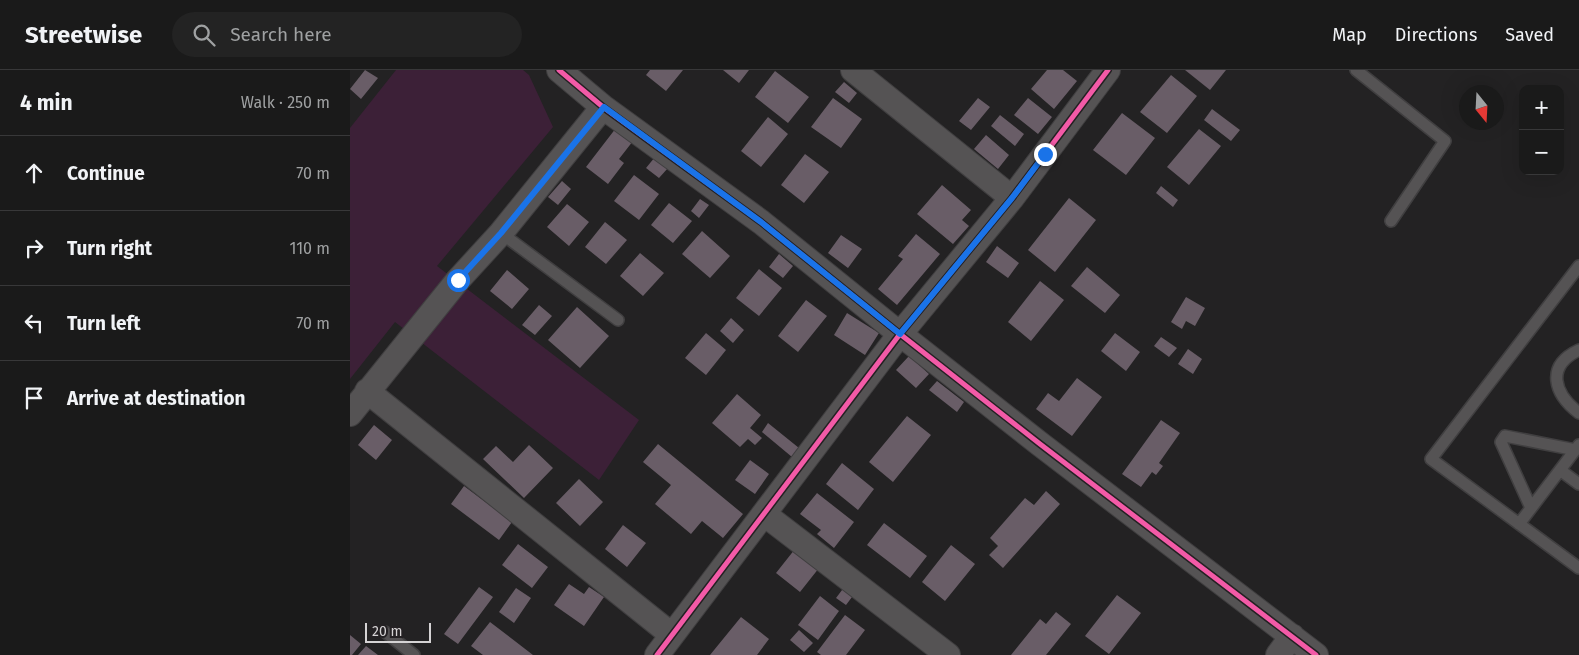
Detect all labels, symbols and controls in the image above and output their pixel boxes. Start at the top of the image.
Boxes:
search box [172,12,522,57]
text: Streetwise [25,21,142,49]
icon: search [190,21,218,49]
text: Search here [230,23,332,46]
text: Map [1332,24,1367,46]
text: Directions [1395,24,1477,46]
text: Saved [1505,24,1554,46]
north arrow [1459,85,1504,130]
map controls [1519,85,1564,175]
button: + [1519,85,1564,130]
text: 4 min [20,90,73,116]
text: Walk · 250 m [241,93,330,112]
button: − [1519,130,1564,175]
route end [1034,143,1057,166]
icon: ahead [20,159,48,187]
text: Continue [67,162,145,185]
text: 70 m [296,164,330,183]
icon: right [20,234,48,262]
text: Turn right [67,237,152,260]
text: 110 m [289,239,330,258]
route start [447,269,470,292]
icon: left [20,309,48,337]
text: Turn left [67,312,141,335]
text: 70 m [296,314,330,333]
icon: arrive [20,384,48,412]
text: Arrive at destination [67,387,246,410]
scale bar [365,620,431,643]
text: 20 m [372,623,402,640]

